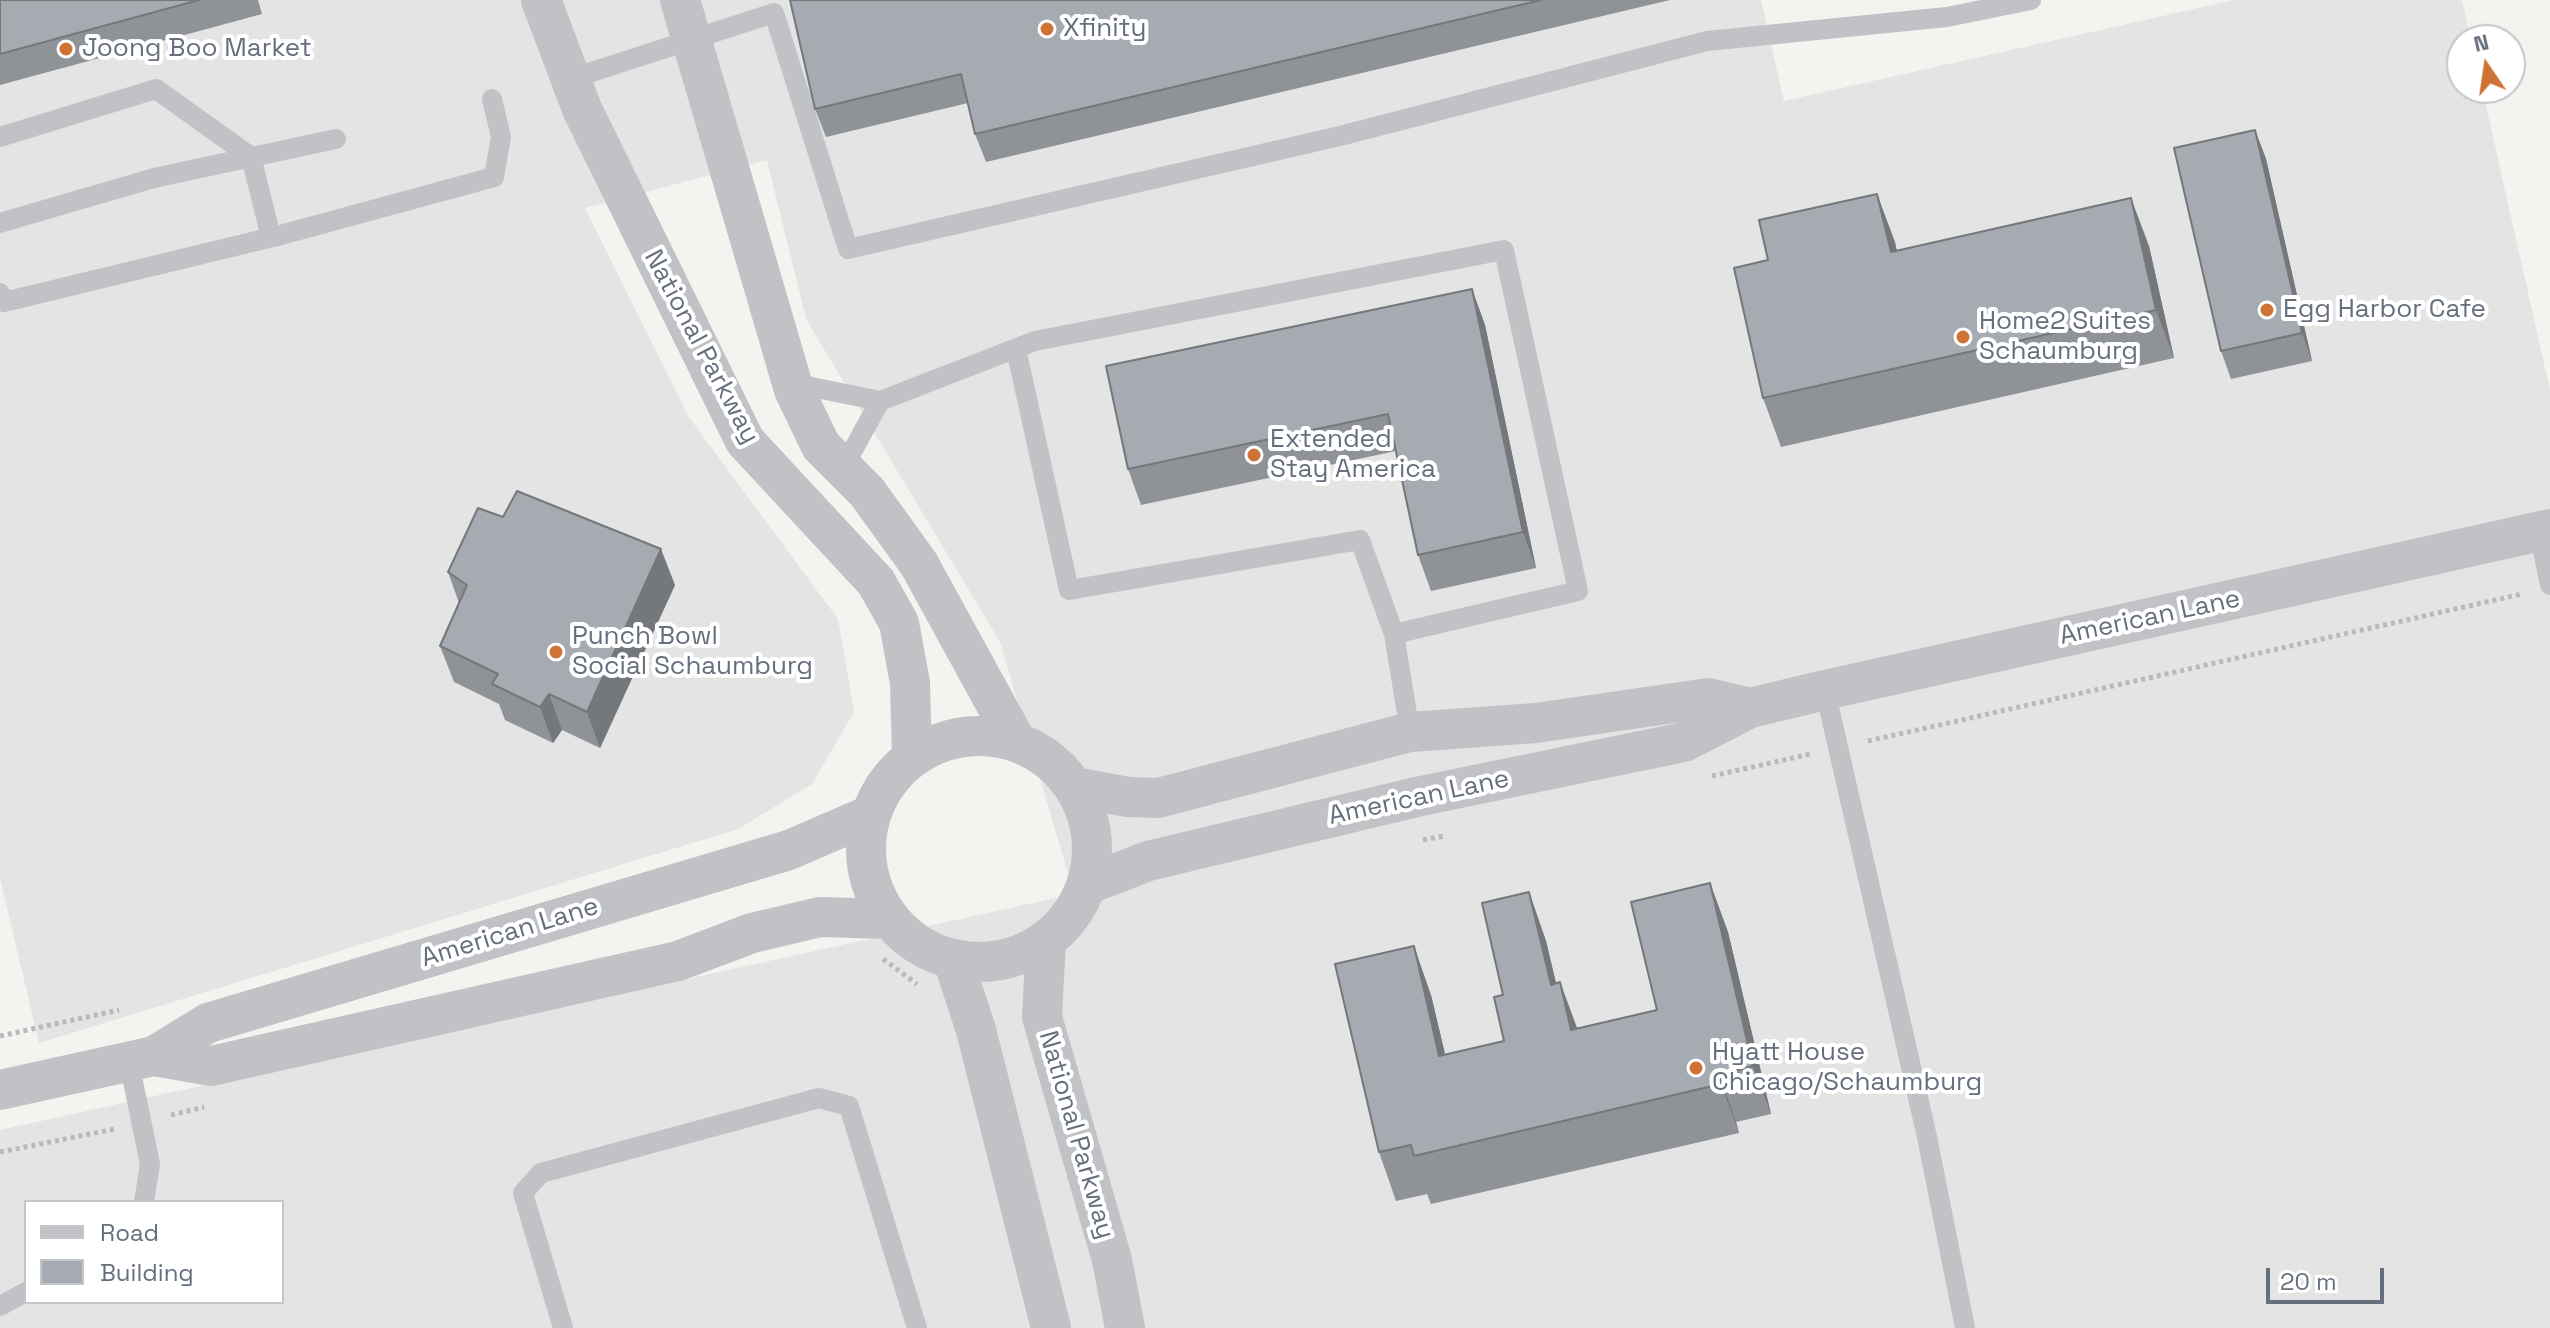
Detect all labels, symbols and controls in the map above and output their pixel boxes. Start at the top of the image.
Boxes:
place label: Xfinity [1063,13,1146,45]
marker: Xfinity [1038,20,1056,38]
north arrow [2446,24,2526,104]
text: N [2471,27,2491,58]
place label: Joong Boo Market [82,33,312,65]
marker: Joong Boo Market [57,40,75,58]
street label: National Parkway [637,245,765,449]
place label: Egg Harbor Cafe [2283,294,2486,326]
marker: Egg Harbor Cafe [2258,301,2276,319]
place label: Home2 Suites Schaumburg [1979,306,2151,368]
marker: Home2 Suites Schaumburg [1954,328,1972,346]
place label: Extended Stay America [1270,424,1436,486]
marker: Extended Stay America [1245,446,1263,464]
street label: American Lane [2057,584,2243,652]
place label: Punch Bowl Social Schaumburg [572,621,813,682]
marker: Punch Bowl Social Schaumburg [547,643,565,661]
street label: American Lane [1326,764,1512,832]
street label: American Lane [418,891,602,975]
street label: National Parkway [1031,1027,1121,1243]
place label: Hyatt House Chicago/Schaumburg [1712,1037,1982,1098]
marker: Hyatt House Chicago/Schaumburg [1687,1059,1705,1077]
legend [24,1200,284,1304]
text: Road [100,1217,159,1248]
scale bar [2270,1252,2388,1302]
text: Building [100,1257,194,1288]
text: 20 m [2280,1266,2337,1297]

